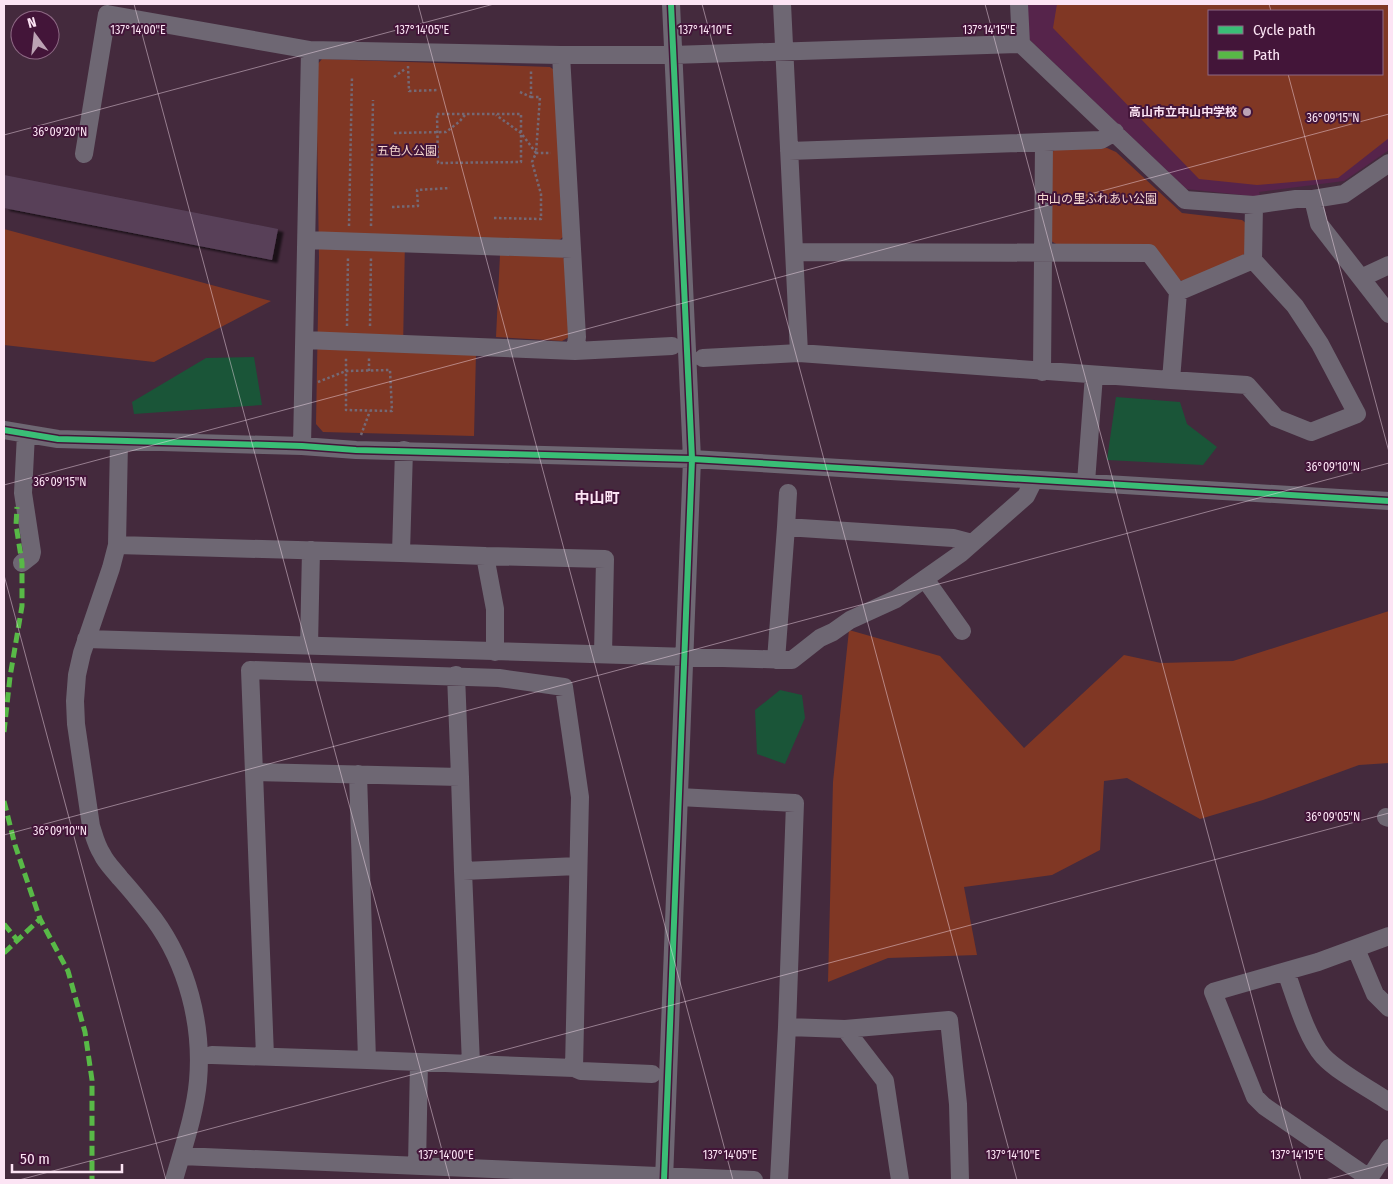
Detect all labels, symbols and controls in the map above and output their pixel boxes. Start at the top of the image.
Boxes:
north arrow [10,10,60,60]
legend [1208,10,1383,75]
text: N [26,14,38,32]
text: Cycle path [1253,21,1316,39]
text: 137°14'00"E [110,23,166,37]
text: 137°14'05"E [395,23,450,37]
text: 137°14'10"E [678,23,732,37]
text: 137°14'15"E [963,23,1016,37]
text: Path [1253,46,1280,64]
place label: 高山市立中山中学校 [1129,105,1237,119]
marker: 高山市立中山中学校 [1241,106,1253,118]
text: 36°09'15"N [1307,111,1359,125]
text: 36°09'20"N [33,125,87,139]
park label: 五色人公園 [377,144,437,158]
park label: 中山の里ふれあい公園 [1037,192,1157,206]
text: 36°09'10"N [1306,460,1360,474]
text: 36°09'15"N [34,475,86,489]
district label: 中山町 [574,489,620,507]
text: 36°09'05"N [1306,810,1360,824]
text: 36°09'10"N [33,824,87,838]
scale bar [12,1142,122,1174]
text: 137°14'00"E [418,1148,474,1162]
text: 137°14'05"E [703,1148,758,1162]
text: 137°14'10"E [986,1148,1040,1162]
text: 137°14'15"E [1271,1148,1324,1162]
text: 50 m [20,1150,50,1168]

